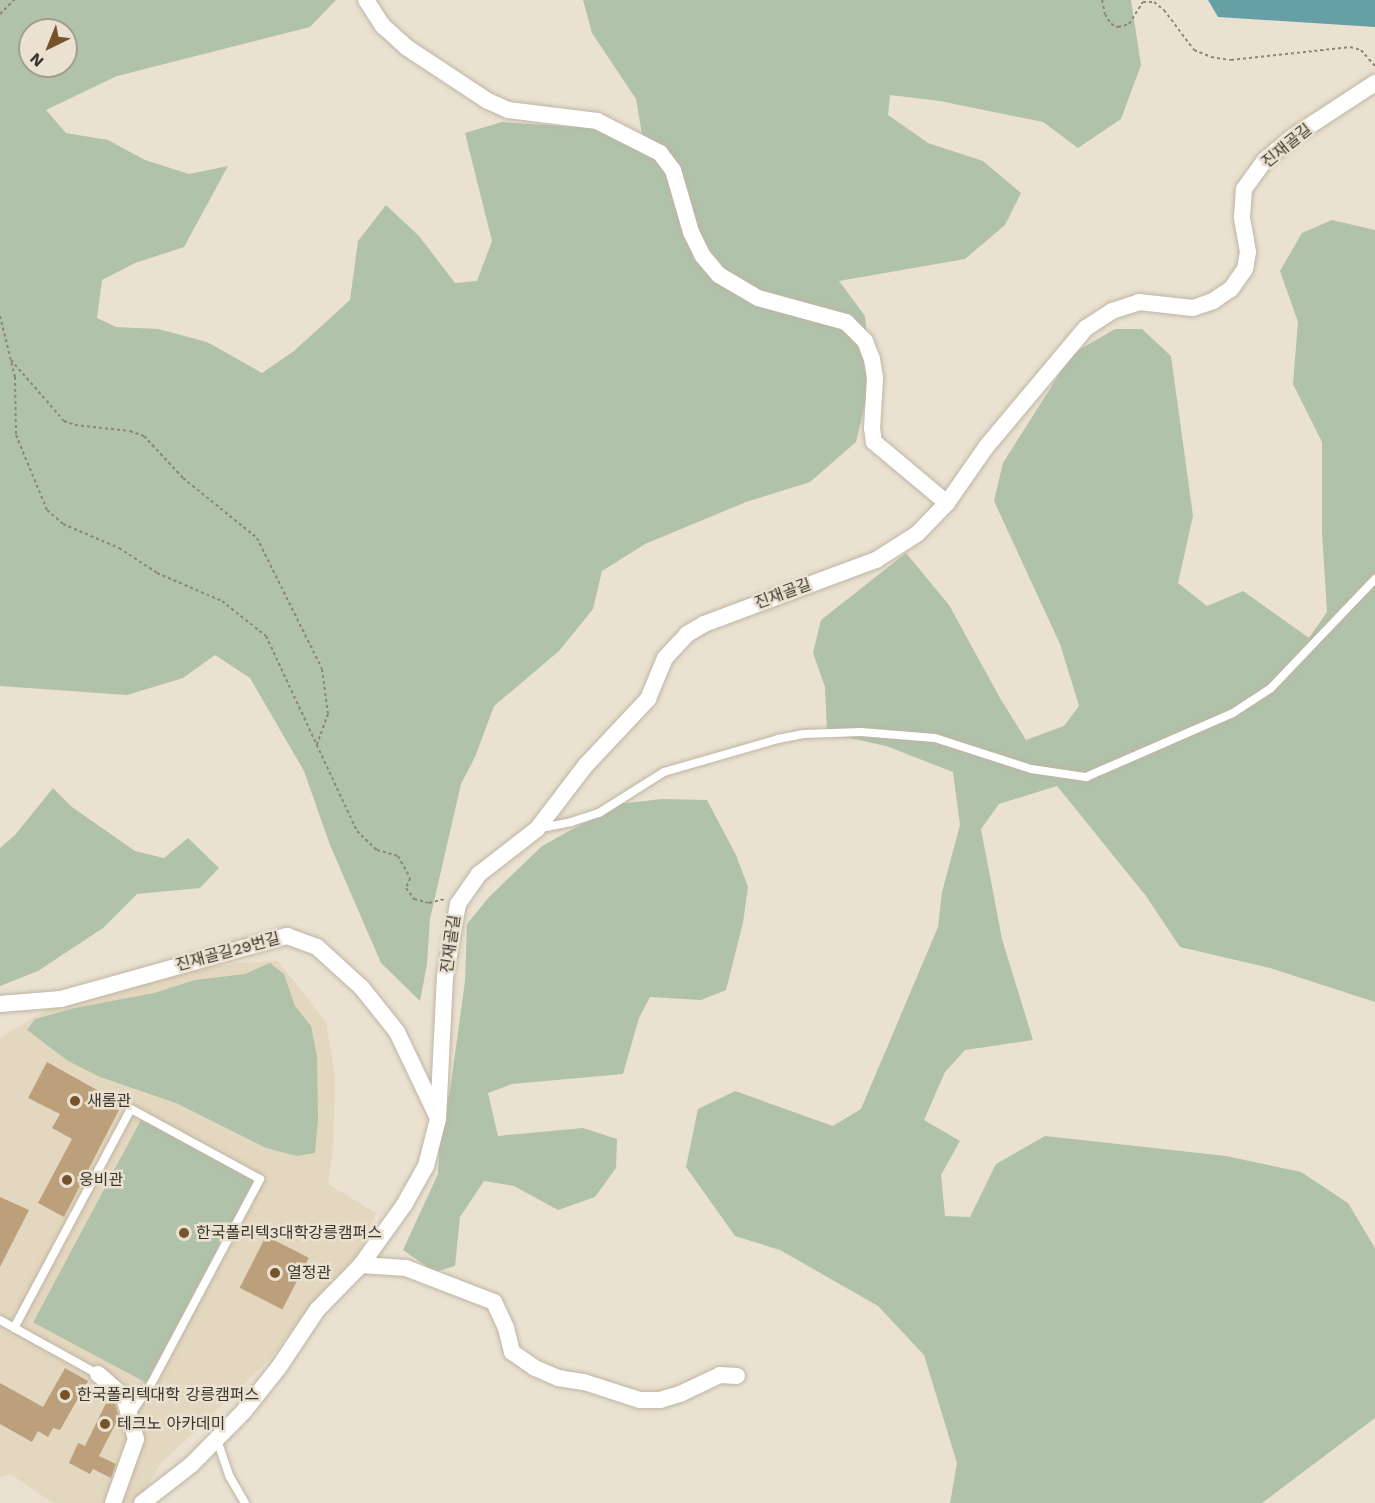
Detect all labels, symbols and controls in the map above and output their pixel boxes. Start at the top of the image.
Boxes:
north arrow [18,18,78,78]
text: N [26,49,48,71]
street label: 진재골길 [1258,120,1316,172]
street label: 진재골길 [752,575,814,613]
street label: 진재골길 [437,914,465,974]
street label: 진재골길29번길 [174,929,282,975]
place label: 새롬관 [87,1091,131,1111]
marker: 새롬관 [68,1094,82,1108]
place label: 웅비관 [79,1170,123,1190]
marker: 웅비관 [60,1173,74,1187]
place label: 한국폴리텍3대학강릉캠퍼스 [196,1223,382,1243]
marker: 한국폴리텍3대학강릉캠퍼스 [177,1226,191,1240]
place label: 열정관 [287,1263,331,1283]
marker: 열정관 [268,1266,282,1280]
place label: 한국폴리텍대학 강릉캠퍼스 [77,1385,259,1405]
marker: 한국폴리텍대학 강릉캠퍼스 [58,1388,72,1402]
place label: 테크노 아카데미 [117,1414,225,1434]
marker: 테크노 아카데미 [98,1417,112,1431]

